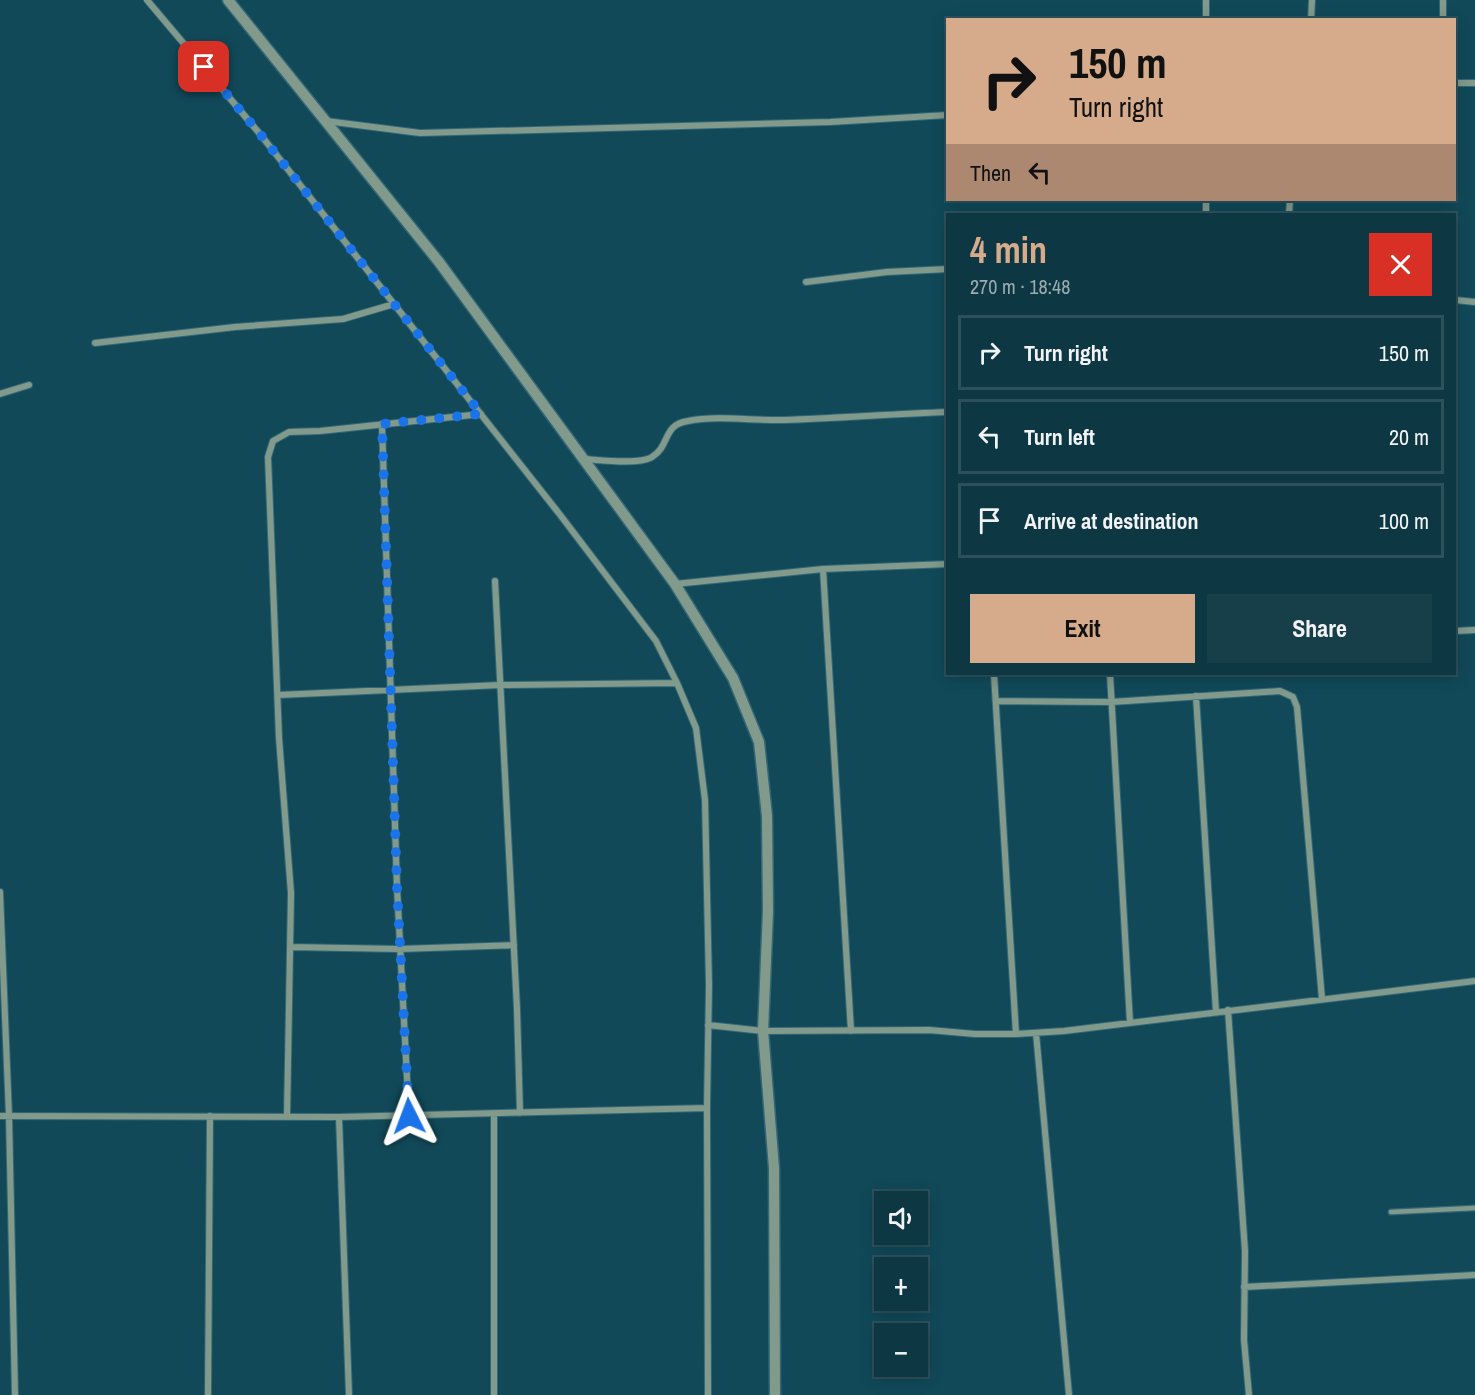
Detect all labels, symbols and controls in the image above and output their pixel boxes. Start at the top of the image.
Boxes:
text: 150 m [1069,35,1167,91]
pin [178,41,229,92]
icon: right [970,42,1048,120]
icon: arrive [187,50,220,83]
text: Turn right [1069,89,1163,125]
icon: left [1023,156,1056,189]
text: Then [970,158,1011,188]
text: 4 min [970,226,1047,274]
button: close [1369,233,1432,296]
text: 270 m · 18:48 [970,273,1070,300]
icon: right [973,336,1006,369]
text: Turn right [1024,338,1108,368]
text: 150 m [1379,338,1429,368]
icon: left [973,420,1006,453]
text: Turn left [1024,422,1095,452]
text: 20 m [1389,422,1429,452]
icon: arrive [973,504,1006,537]
text: Arrive at destination [1024,506,1198,536]
text: 100 m [1379,506,1429,536]
button: Exit [970,594,1195,663]
button: Share [1207,594,1432,663]
position arrow [377,1084,441,1148]
map controls [874,1191,928,1377]
button: sound [874,1191,928,1245]
button: + [874,1257,928,1311]
button: − [874,1323,928,1377]

